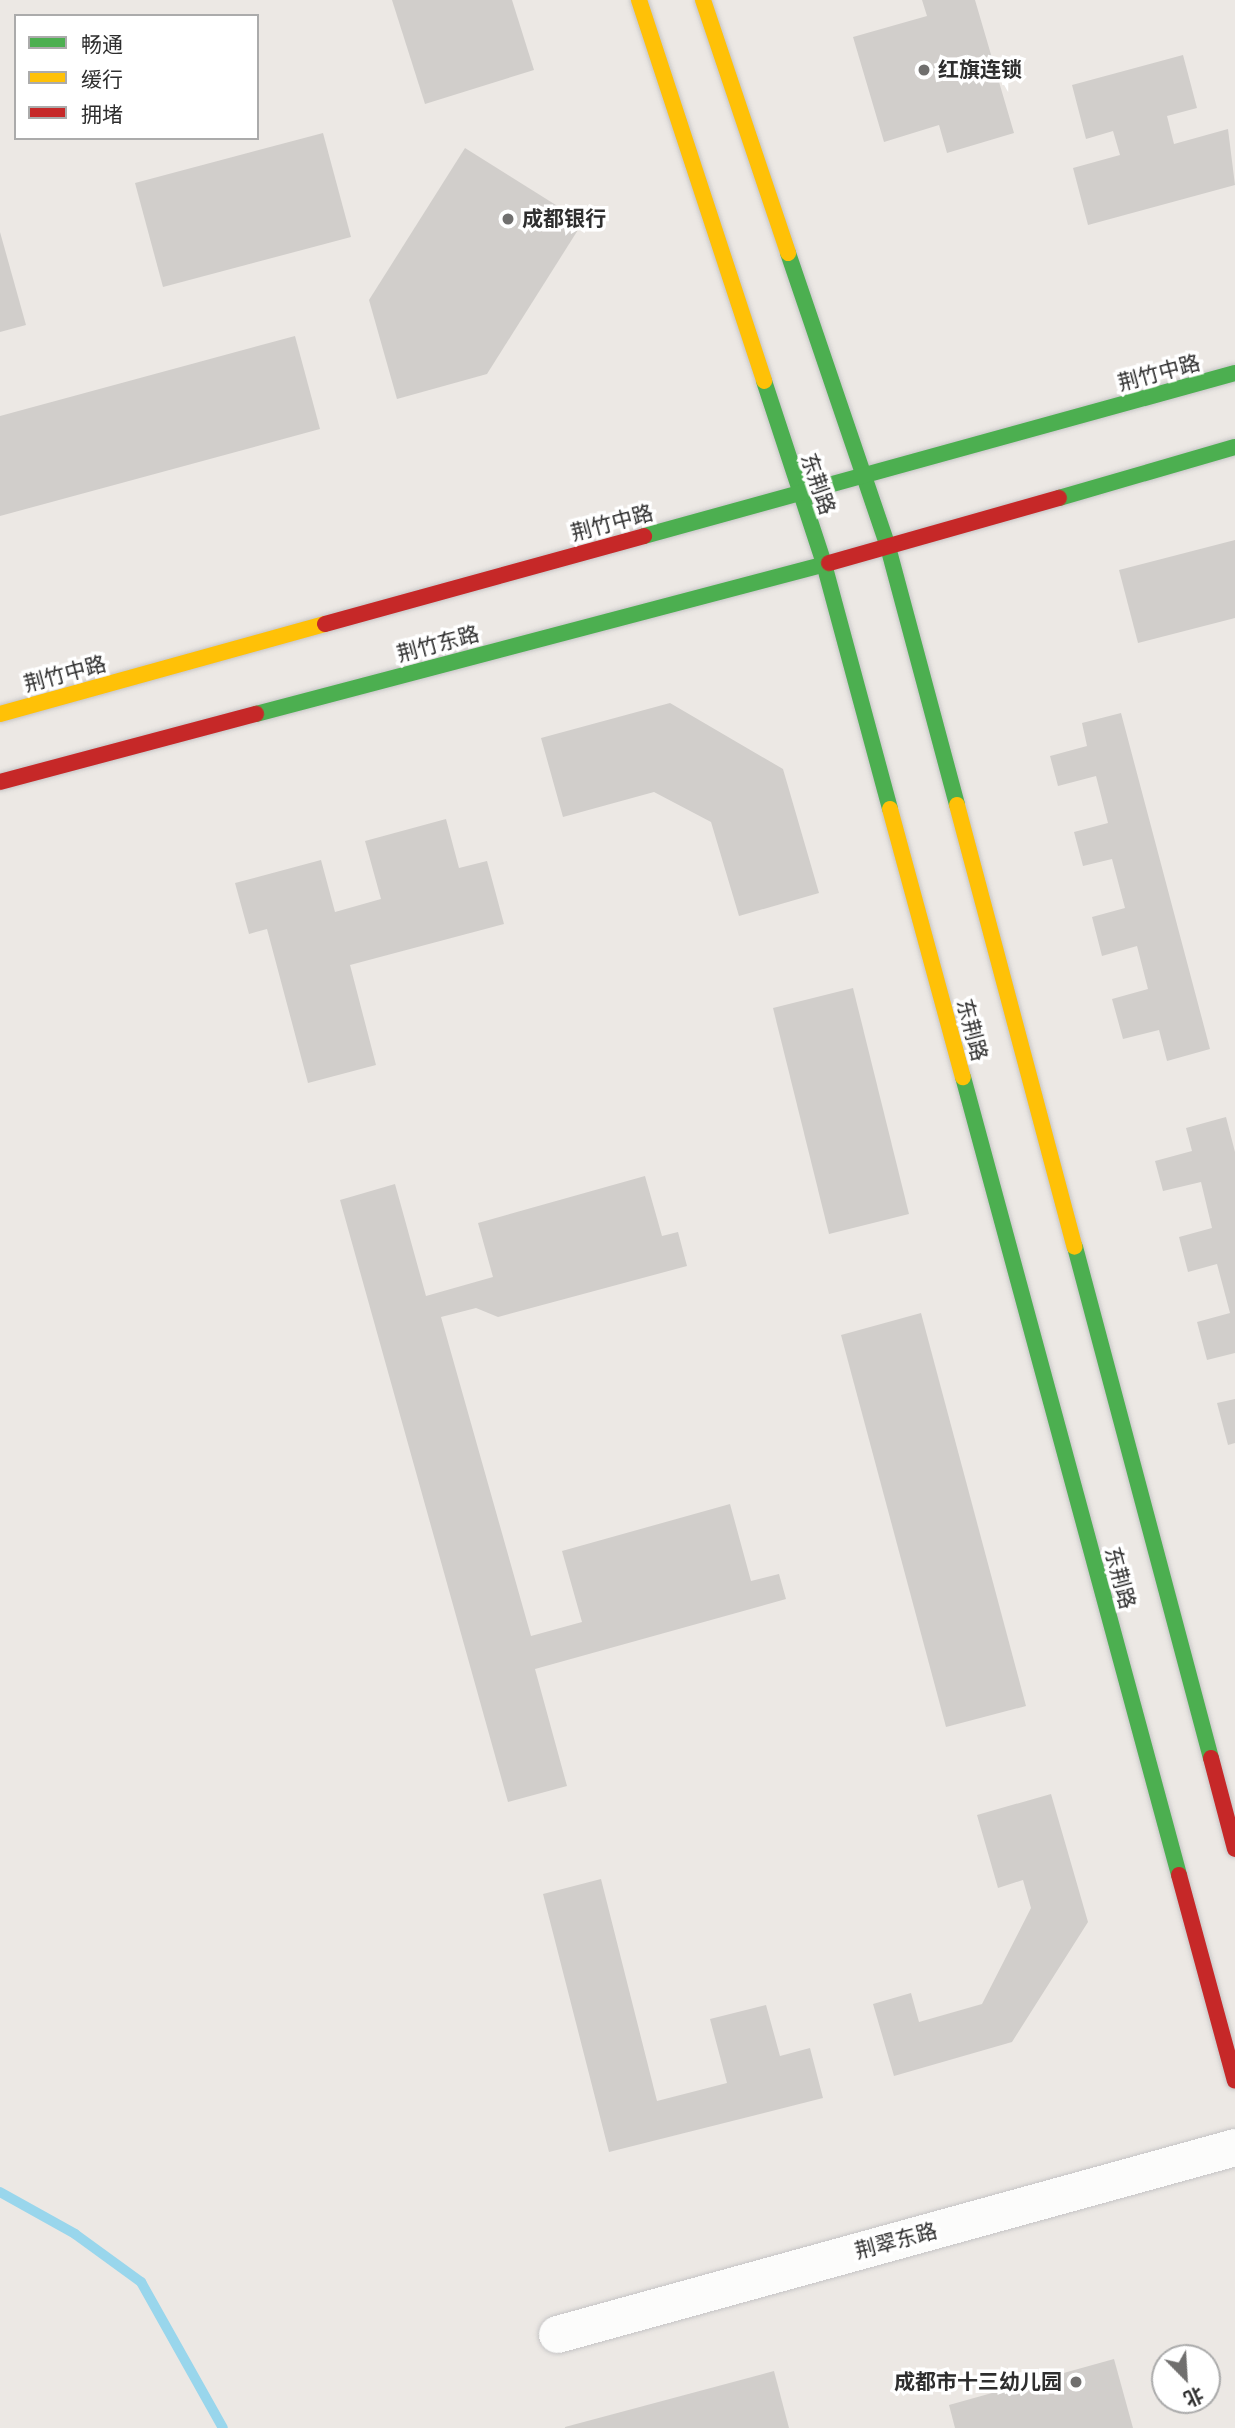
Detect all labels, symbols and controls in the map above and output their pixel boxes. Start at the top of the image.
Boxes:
legend [14,14,259,140]
text: 畅通 [81,32,123,58]
place label: 红旗连锁 [938,57,1022,83]
marker: 红旗连锁 [916,62,932,78]
text: 缓行 [81,67,123,93]
text: 拥堵 [81,102,123,128]
place label: 成都银行 [522,206,606,232]
marker: 成都银行 [500,211,516,227]
street label: 荆竹中路 [1115,350,1203,396]
street label: 东荆路 [796,450,840,518]
street label: 荆竹中路 [568,500,656,546]
street label: 荆竹东路 [394,621,482,667]
street label: 荆竹中路 [21,651,109,697]
street label: 东荆路 [952,996,992,1064]
street label: 东荆路 [1100,1544,1140,1612]
street label: 荆翠东路 [852,2218,940,2264]
north arrow [1151,2344,1221,2414]
place label: 成都市十三幼儿园 [894,2369,1062,2395]
marker: 成都市十三幼儿园 [1068,2374,1084,2390]
text: 北 [1181,2382,1207,2411]

